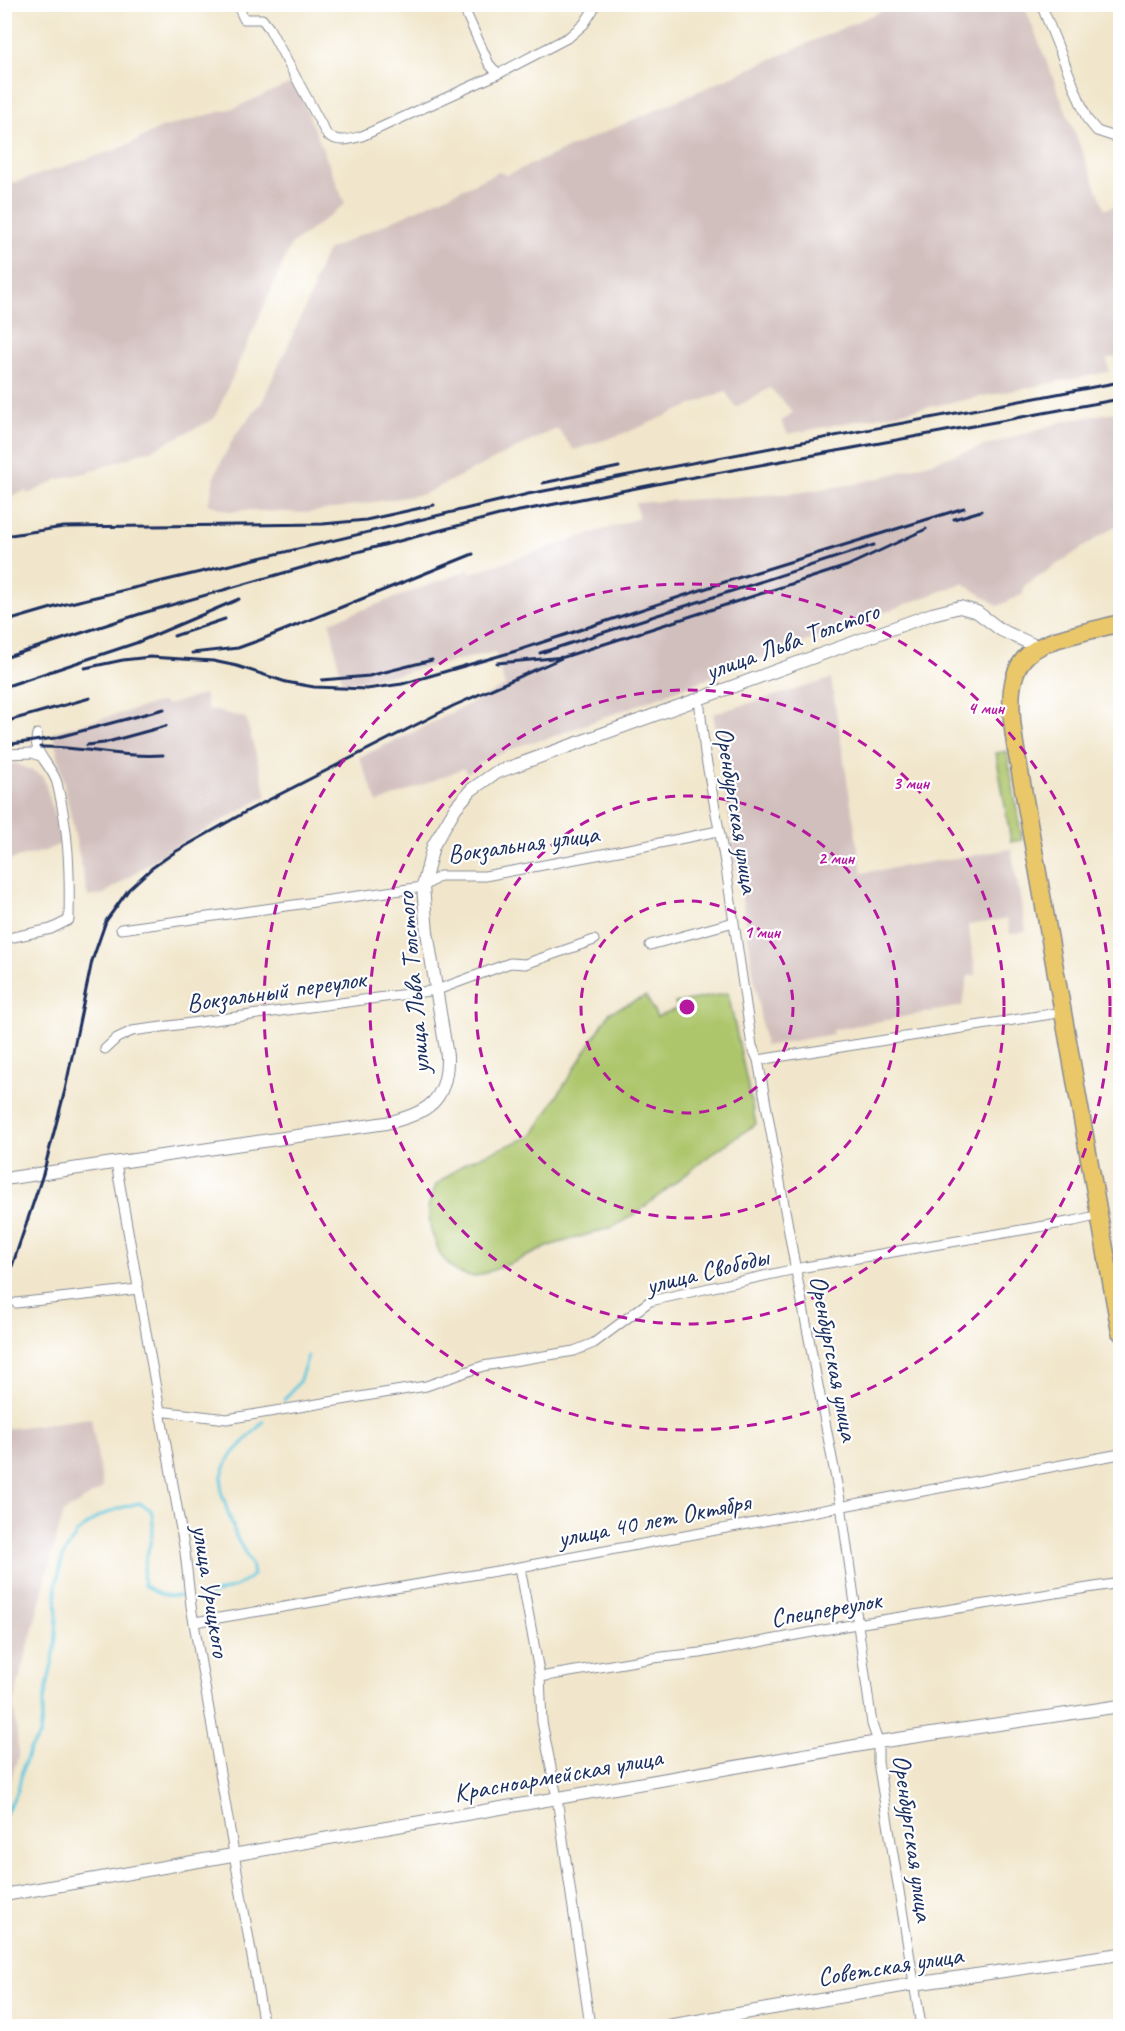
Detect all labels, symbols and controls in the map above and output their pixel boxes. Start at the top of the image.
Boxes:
street label: улица Льва Толстого [699,594,885,688]
text: 4 мин [968,697,1005,719]
street label: Оренбургская улица [708,724,767,897]
text: 3 мин [893,772,930,794]
street label: Вокзальная улица [445,817,602,871]
text: 2 мин [818,847,855,869]
street label: улица Льва Толстого [388,889,438,1077]
text: 1 мин [744,921,781,943]
street label: Вокзальный переулок [184,962,370,1020]
centre of rings [677,997,697,1017]
street label: улица Свободы [640,1239,774,1303]
street label: Оренбургская улица [802,1272,867,1445]
street label: улица 40 лет Октября [553,1485,755,1555]
street label: улица Урицкого [184,1520,238,1661]
street label: Спецпереулок [768,1583,886,1635]
street label: Красноармейская улица [451,1740,666,1810]
street label: Оренбургская улица [885,1753,941,1925]
street label: Советская улица [815,1938,967,1994]

